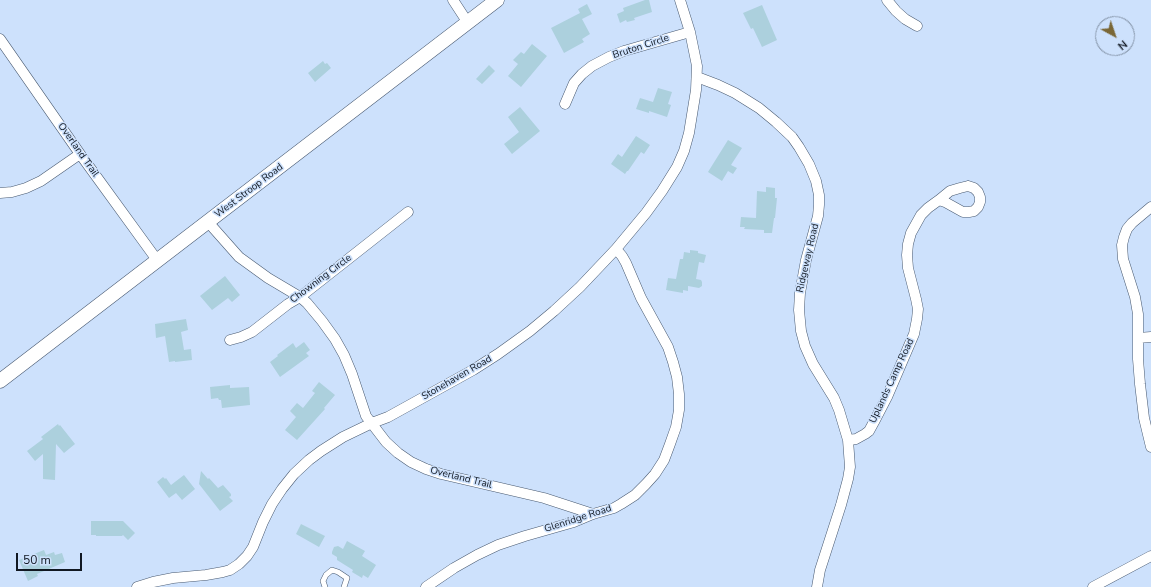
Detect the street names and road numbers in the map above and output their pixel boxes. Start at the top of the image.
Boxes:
street label: Bruton Circle [611,32,671,62]
street label: Overland Trail [55,121,101,179]
street label: West Stroop Road [212,161,286,221]
street label: Ridgeway Road [794,222,822,294]
street label: Chowning Circle [288,252,354,306]
street label: Uplands Camp Road [867,337,917,425]
street label: Stonehaven Road [420,353,494,403]
street label: Overland Trail [429,465,493,491]
street label: Glenridge Road [543,502,613,536]

